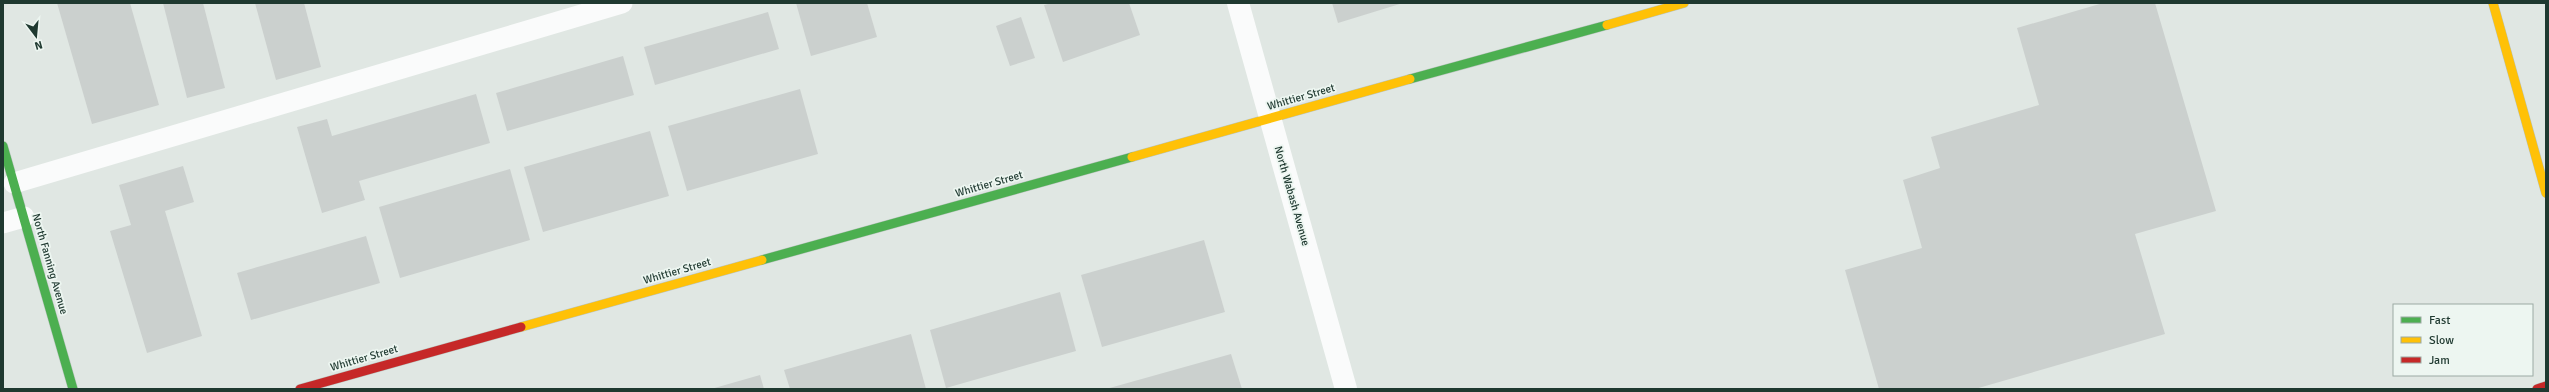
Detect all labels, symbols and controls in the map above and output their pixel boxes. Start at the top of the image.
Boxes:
north arrow [16,16,56,56]
text: N [33,38,44,52]
street label: Whittier Street [1266,81,1336,113]
street label: North Wabash Avenue [1272,145,1312,247]
street label: Whittier Street [954,168,1024,200]
street label: North Fanning Avenue [29,212,71,316]
street label: Whittier Street [642,255,712,287]
legend [2393,304,2533,376]
text: Fast [2429,313,2450,328]
text: Slow [2429,333,2454,348]
street label: Whittier Street [329,342,399,374]
text: Jam [2429,353,2450,368]

